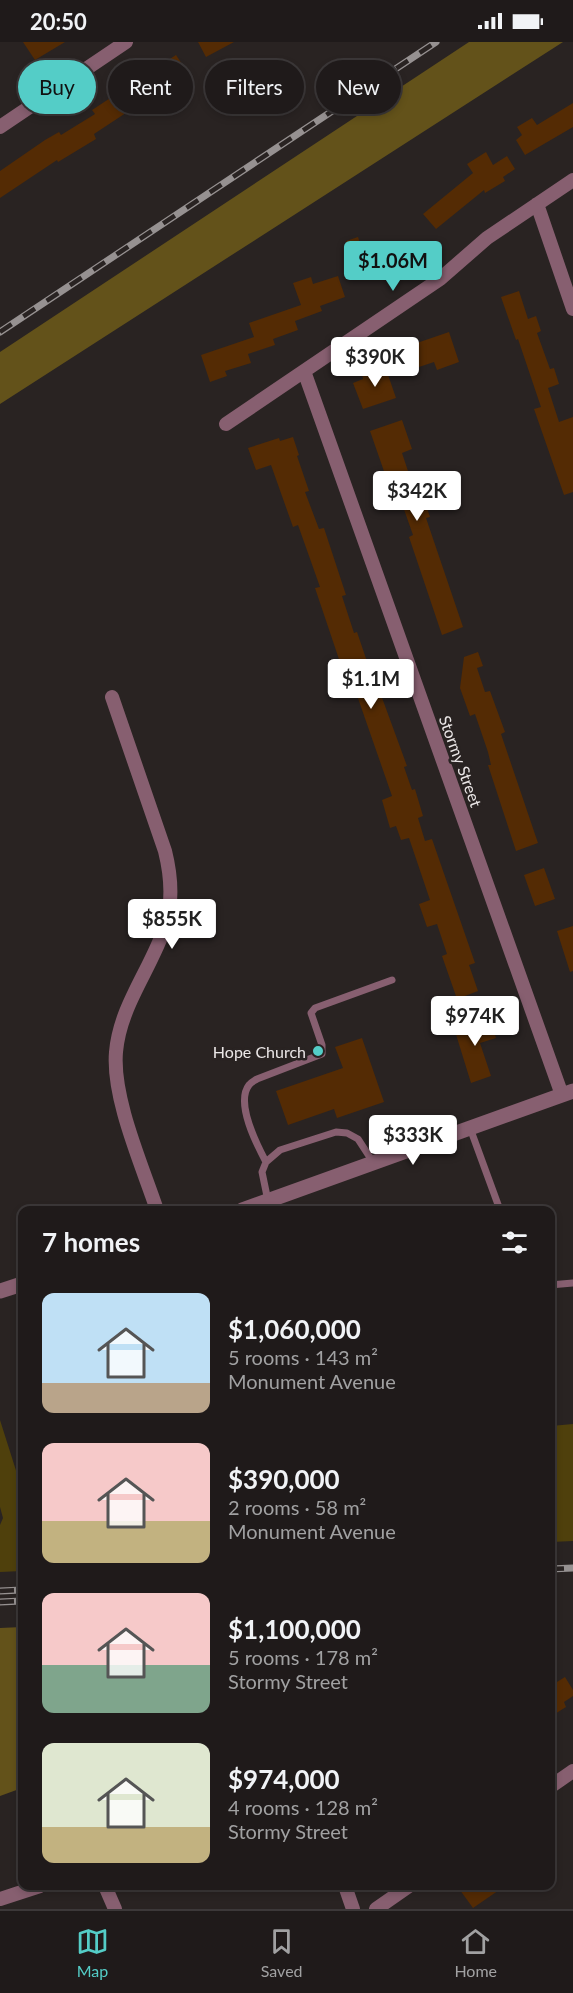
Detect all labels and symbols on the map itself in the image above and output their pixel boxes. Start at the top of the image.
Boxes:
pin: $1.06M [344,241,442,292]
pin: $390K [333,337,417,388]
pin: $342K [375,471,459,522]
pin: $1.1M [329,659,413,710]
street label: Stormy Street [436,713,486,810]
pin: $855K [130,899,214,950]
pin: $974K [433,996,517,1047]
place label: Hope Church [213,1042,306,1061]
marker: Hope Church [311,1044,325,1058]
pin: $333K [371,1115,455,1166]

